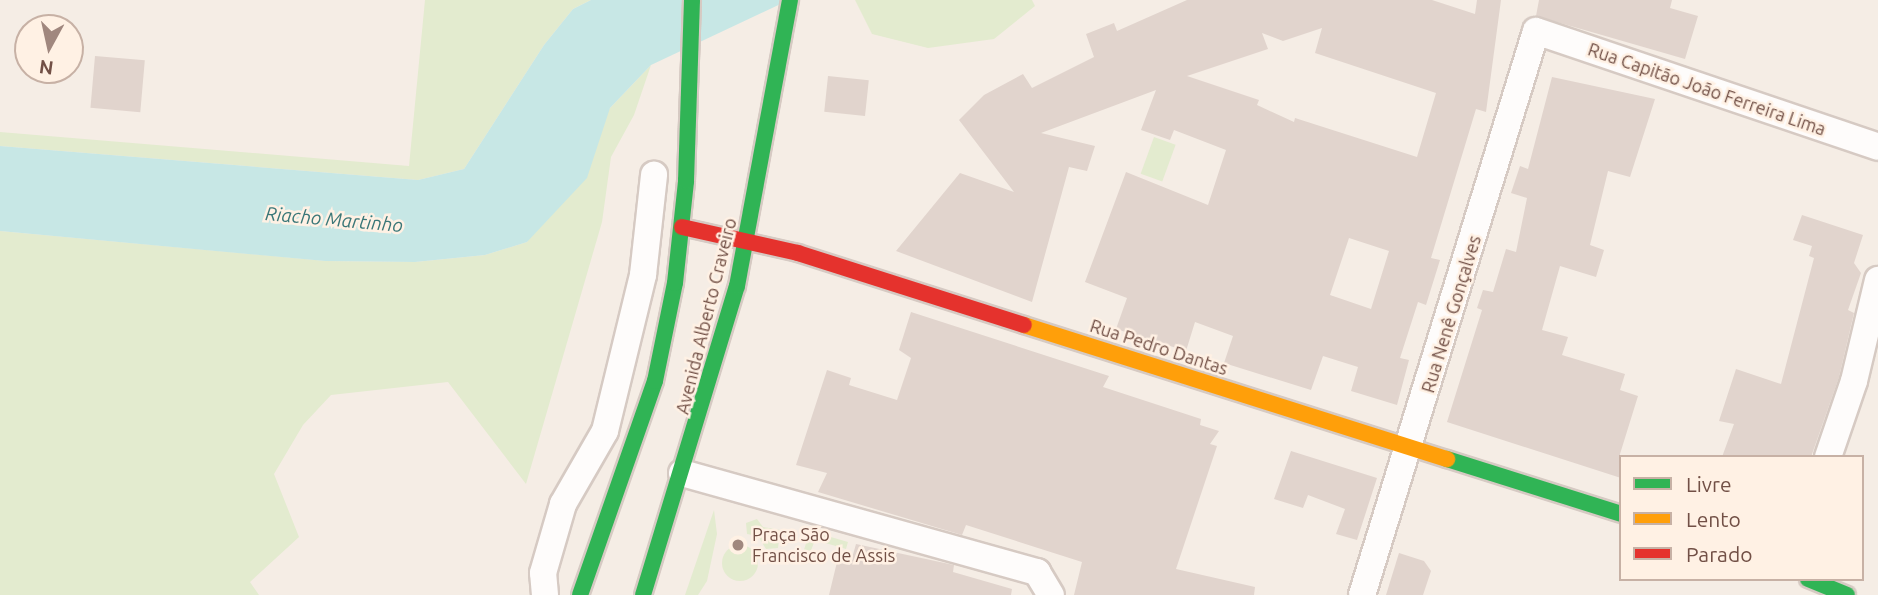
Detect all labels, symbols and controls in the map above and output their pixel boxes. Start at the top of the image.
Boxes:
north arrow [14,14,84,84]
street label: Rua Capitão João Ferreira Lima [1585,38,1829,140]
text: N [38,56,55,80]
water label: Riacho Martinho [264,203,404,237]
street label: Avenida Alberto Craveiro [671,216,741,416]
street label: Rua Nenê Gonçalves [1417,233,1485,395]
street label: Rua Pedro Dantas [1087,315,1231,379]
legend [1619,455,1864,581]
text: Livre [1686,472,1732,496]
text: Lento [1686,507,1741,531]
place label: Praça São Francisco de Assis [752,524,895,566]
marker: Praça São Francisco de Assis [730,537,746,553]
text: Parado [1686,542,1752,566]

